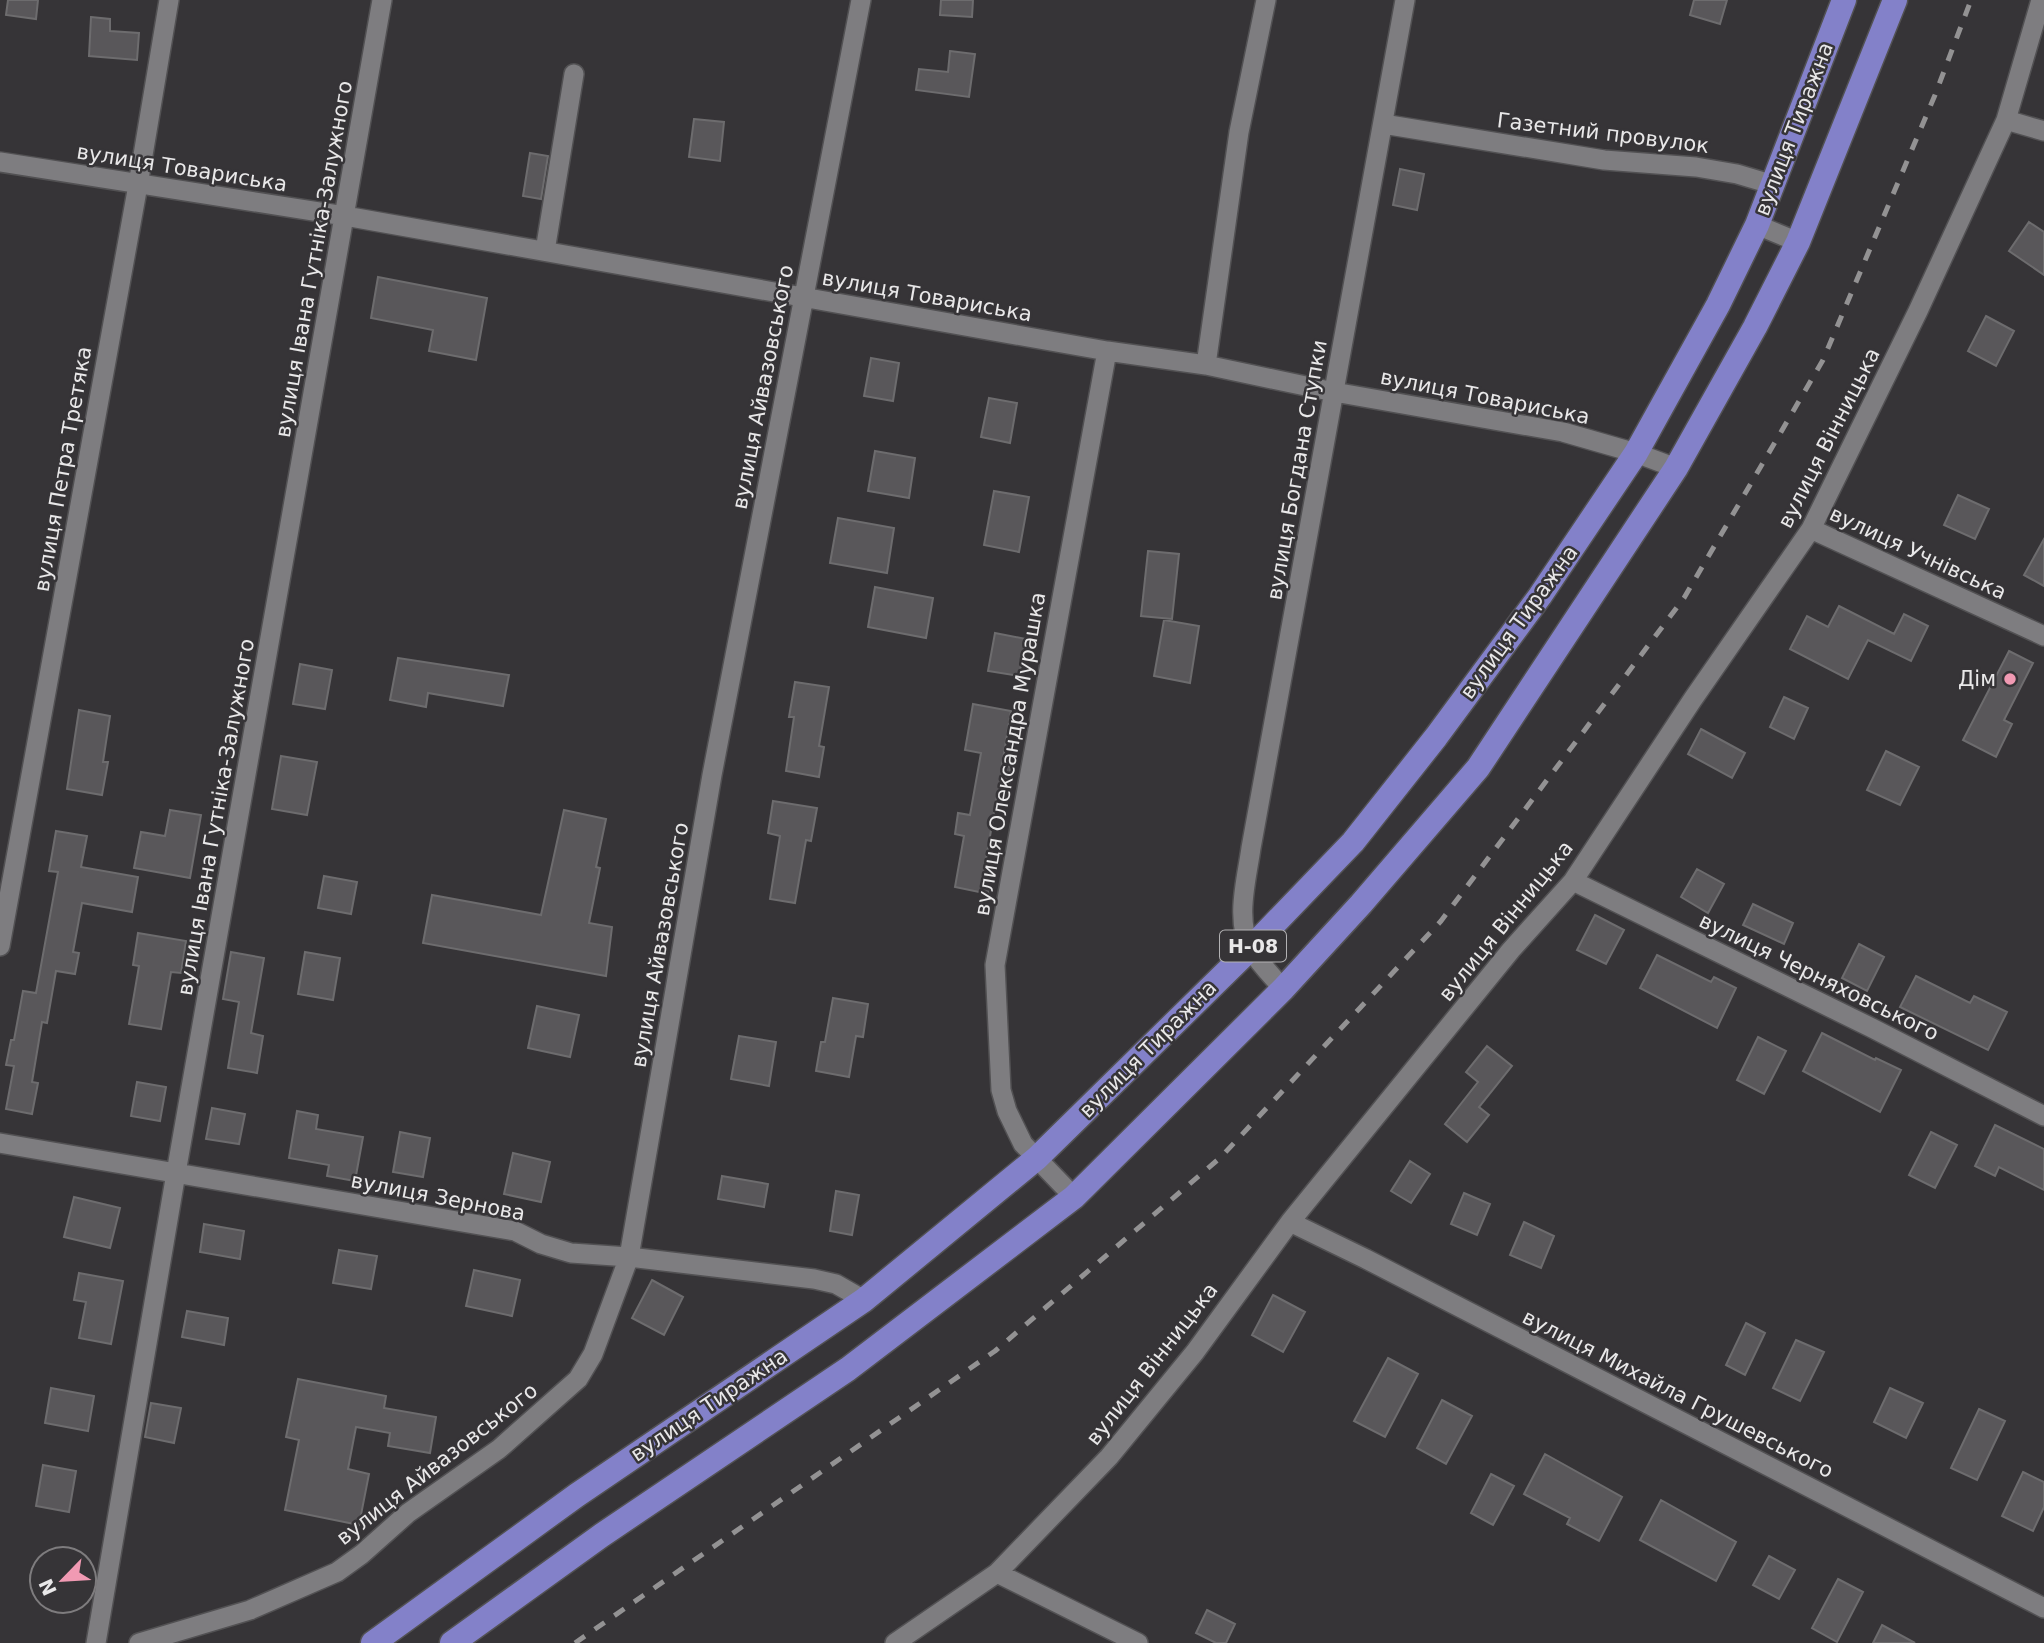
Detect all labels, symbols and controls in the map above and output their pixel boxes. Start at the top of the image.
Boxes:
street label: вулиця Тиражна [1750,39,1838,219]
street label: вулиця Івана Гутніка-Залужного [271,79,357,439]
street label: Газетний провулок [1496,108,1710,158]
street label: вулиця Товариська [75,139,289,197]
street label: вулиця Айвазовського [728,263,798,511]
street label: вулиця Товариська [820,266,1034,326]
street label: вулиця Богдана Ступки [1262,338,1332,602]
street label: вулиця Петра Третяка [30,344,96,594]
street label: вулиця Вінницька [1773,344,1885,532]
street label: вулиця Товариська [1378,365,1592,429]
street label: вулиця Учнівська [1826,502,2010,604]
street label: вулиця Тиражна [1455,541,1583,703]
street label: вулиця Олександра Мурашка [970,590,1050,918]
street label: вулиця Івана Гутніка-Залужного [173,637,259,997]
place label: Дім [1958,667,1996,691]
marker: Дім [2002,671,2018,687]
street label: вулиця Айвазовського [627,821,693,1069]
street label: вулиця Вінницька [1434,836,1578,1006]
street label: вулиця Черняховського [1695,908,1943,1046]
road number: Н-08 [1220,930,1286,962]
street label: вулиця Тиражна [1075,976,1221,1122]
street label: вулиця Зернова [349,1168,527,1226]
street label: вулиця Вінницька [1081,1278,1223,1450]
street label: вулиця Михайла Грушевського [1519,1305,1837,1483]
street label: вулиця Тиражна [626,1344,792,1466]
street label: вулиця Айвазовського [332,1378,542,1550]
north arrow [28,1545,98,1615]
text: N [34,1575,61,1599]

